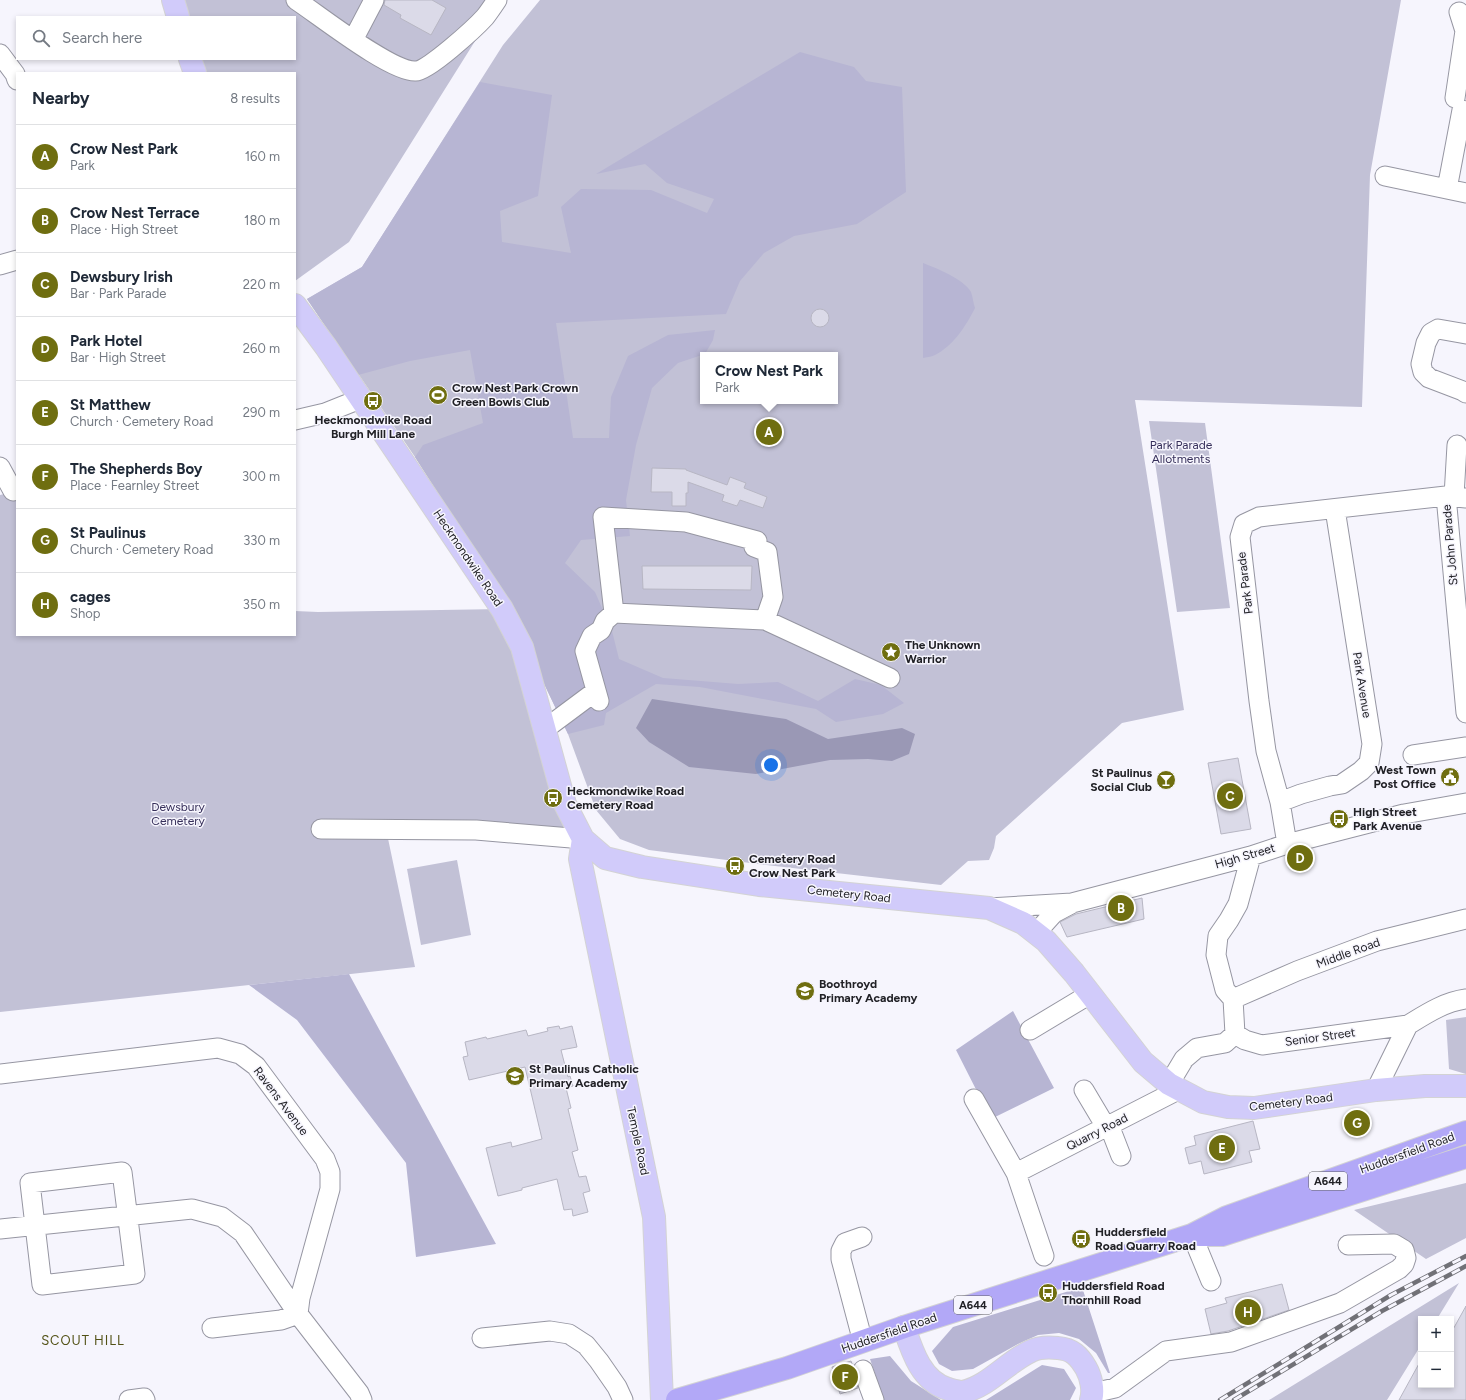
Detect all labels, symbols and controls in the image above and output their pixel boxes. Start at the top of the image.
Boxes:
search box [16,16,296,60]
icon: search [30,27,52,49]
text: Search here [62,29,142,47]
text: Nearby [32,88,90,108]
text: 8 results [230,91,280,106]
text: Crow Nest Park [70,140,178,158]
text: A [40,149,50,164]
text: 160 m [245,149,280,164]
text: Park [70,158,95,173]
text: Crow Nest Terrace [70,204,199,222]
text: B [41,213,49,228]
text: 180 m [244,213,280,228]
text: Place · High Street [70,222,178,237]
text: Dewsbury Irish [70,268,173,286]
text: C [40,277,50,292]
text: 220 m [243,277,280,292]
text: Bar · Park Parade [70,286,166,301]
text: Park Hotel [70,332,142,350]
text: D [40,341,50,356]
text: 260 m [243,341,280,356]
text: Bar · High Street [70,350,166,365]
popup [700,352,838,404]
text: Crow Nest Park [715,362,823,380]
text: Park [715,380,740,395]
place label: Crow Nest Park Crown Green Bowls Club [452,381,578,409]
sports icon: Crow Nest Park Crown Green Bowls Club [427,384,449,406]
bus stop icon: Heckmondwike Road Burgh Mill Lane [362,390,384,412]
text: St Matthew [70,396,151,414]
text: E [41,405,49,420]
text: 290 m [243,405,280,420]
place label: Heckmondwike Road Burgh Mill Lane [314,413,432,441]
text: Church · Cemetery Road [70,414,213,429]
pin: A [756,417,782,447]
park label: Park Parade Allotments [1150,438,1213,466]
text: The Shepherds Boy [70,460,202,478]
text: F [41,469,49,484]
text: 300 m [242,469,280,484]
text: Place · Fearnley Street [70,478,199,493]
street label: St John Parade [1439,504,1461,586]
street label: Heckmondwike Road [430,507,506,609]
text: St Paulinus [70,524,146,542]
text: G [40,533,50,548]
text: 330 m [243,533,280,548]
text: Church · Cemetery Road [70,542,213,557]
street label: Park Parade [1234,551,1256,615]
text: cages [70,588,111,606]
text: H [40,597,50,612]
text: 350 m [243,597,280,612]
text: Shop [70,606,100,621]
place label: The Unknown Warrior [905,638,981,666]
place icon: The Unknown Warrior [880,641,902,663]
street label: Park Avenue [1350,651,1374,719]
your location [761,755,781,775]
place label: West Town Post Office [1373,763,1436,791]
place label: St Paulinus Social Club [1090,766,1152,794]
public building icon: West Town Post Office [1439,766,1461,788]
bar icon: St Paulinus Social Club [1155,769,1177,791]
pin: C [1217,781,1243,811]
place label: Heckmondwike Road Cemetery Road [567,784,684,812]
bus stop icon: Heckmondwike Road Cemetery Road [542,787,564,809]
park label: Dewsbury Cemetery [151,800,206,828]
place label: High Street Park Avenue [1353,805,1422,833]
bus stop icon: High Street Park Avenue [1328,808,1350,830]
street label: High Street [1213,841,1277,871]
pin: D [1287,843,1313,873]
place label: Cemetery Road Crow Nest Park [749,852,836,880]
bus stop icon: Cemetery Road Crow Nest Park [724,855,746,877]
street label: Cemetery Road [807,883,891,905]
pin: B [1108,893,1134,923]
street label: Middle Road [1314,935,1382,971]
place label: Boothroyd Primary Academy [819,977,918,1005]
school or university icon: Boothroyd Primary Academy [794,980,816,1002]
street label: Senior Street [1284,1025,1357,1049]
place label: St Paulinus Catholic Primary Academy [529,1062,639,1090]
street label: Ravens Avenue [251,1064,312,1138]
school or university icon: St Paulinus Catholic Primary Academy [504,1065,526,1087]
street label: Cemetery Road [1248,1090,1334,1114]
street label: Temple Road [624,1106,652,1176]
pin: G [1344,1108,1370,1138]
street label: Quarry Road [1064,1111,1130,1153]
street label: Huddersfield Road [1358,1129,1456,1177]
pin: E [1209,1133,1235,1163]
road number: A644 [1309,1172,1347,1190]
place label: Huddersfield Road Quarry Road [1095,1225,1196,1253]
bus stop icon: Huddersfield Road Quarry Road [1070,1228,1092,1250]
place label: Huddersfield Road Thornhill Road [1062,1279,1165,1307]
bus stop icon: Huddersfield Road Thornhill Road [1037,1282,1059,1304]
road number: A644 [954,1296,992,1314]
pin: H [1235,1297,1261,1327]
street label: Huddersfield Road [839,1310,939,1356]
map controls [1418,1316,1454,1388]
button: + [1418,1316,1454,1352]
district label: SCOUT HILL [41,1333,125,1348]
button: − [1418,1352,1454,1388]
pin: F [832,1362,858,1392]

